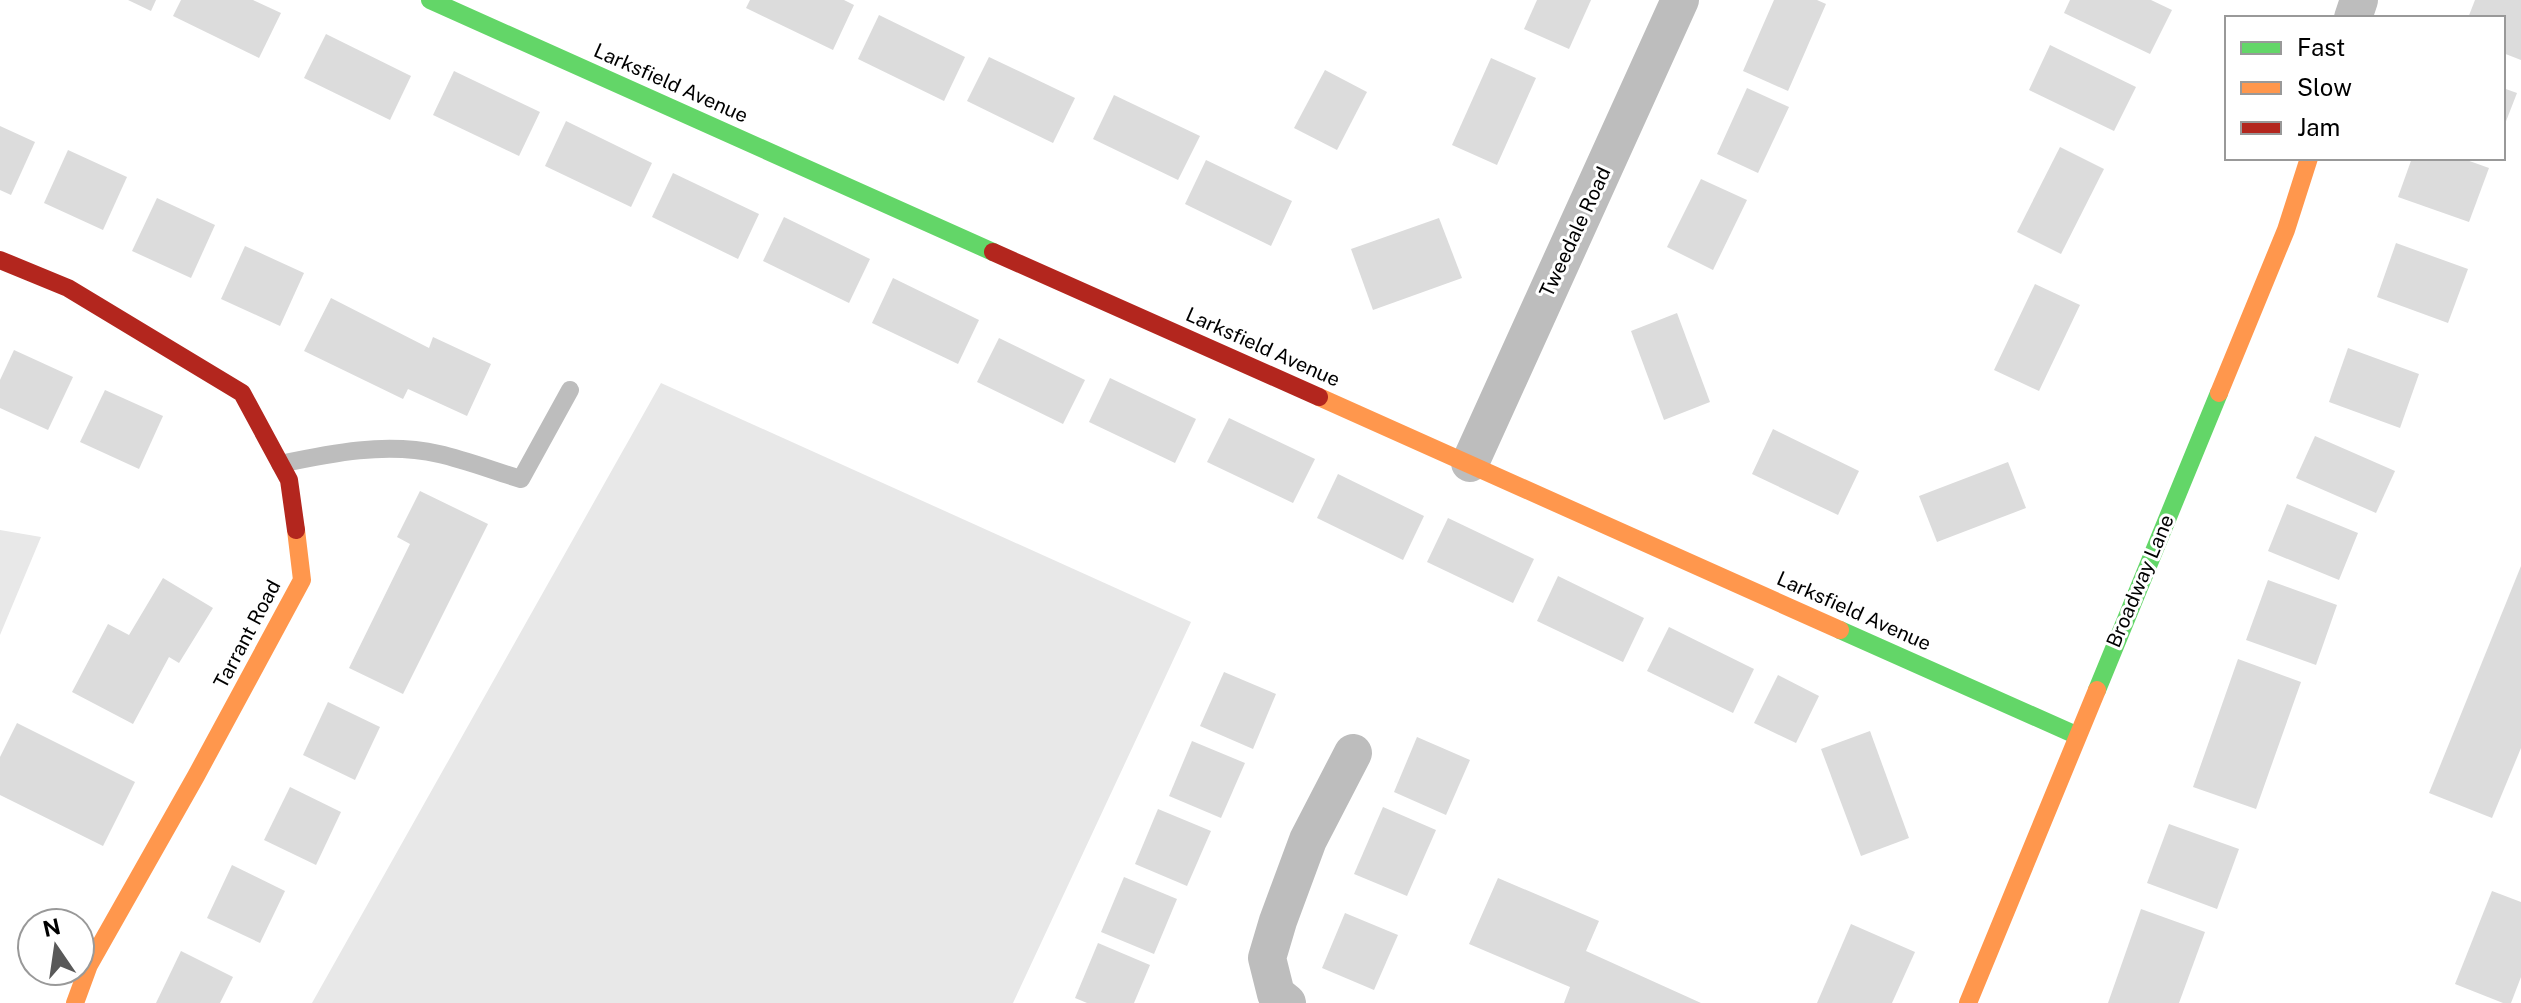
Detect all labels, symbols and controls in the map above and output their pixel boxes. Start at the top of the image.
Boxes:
legend [2225,16,2505,160]
text: Fast [2297,33,2345,61]
street label: Larksfield Avenue [590,38,752,128]
text: Slow [2297,73,2352,101]
text: Jam [2297,113,2340,141]
street label: Tweedale Road [1534,163,1616,301]
street label: Larksfield Avenue [1182,302,1344,392]
street label: Broadway Lane [2101,511,2179,651]
street label: Larksfield Avenue [1773,566,1935,656]
street label: Tarrant Road [208,576,286,692]
north arrow [16,907,96,987]
text: N [40,913,63,942]

